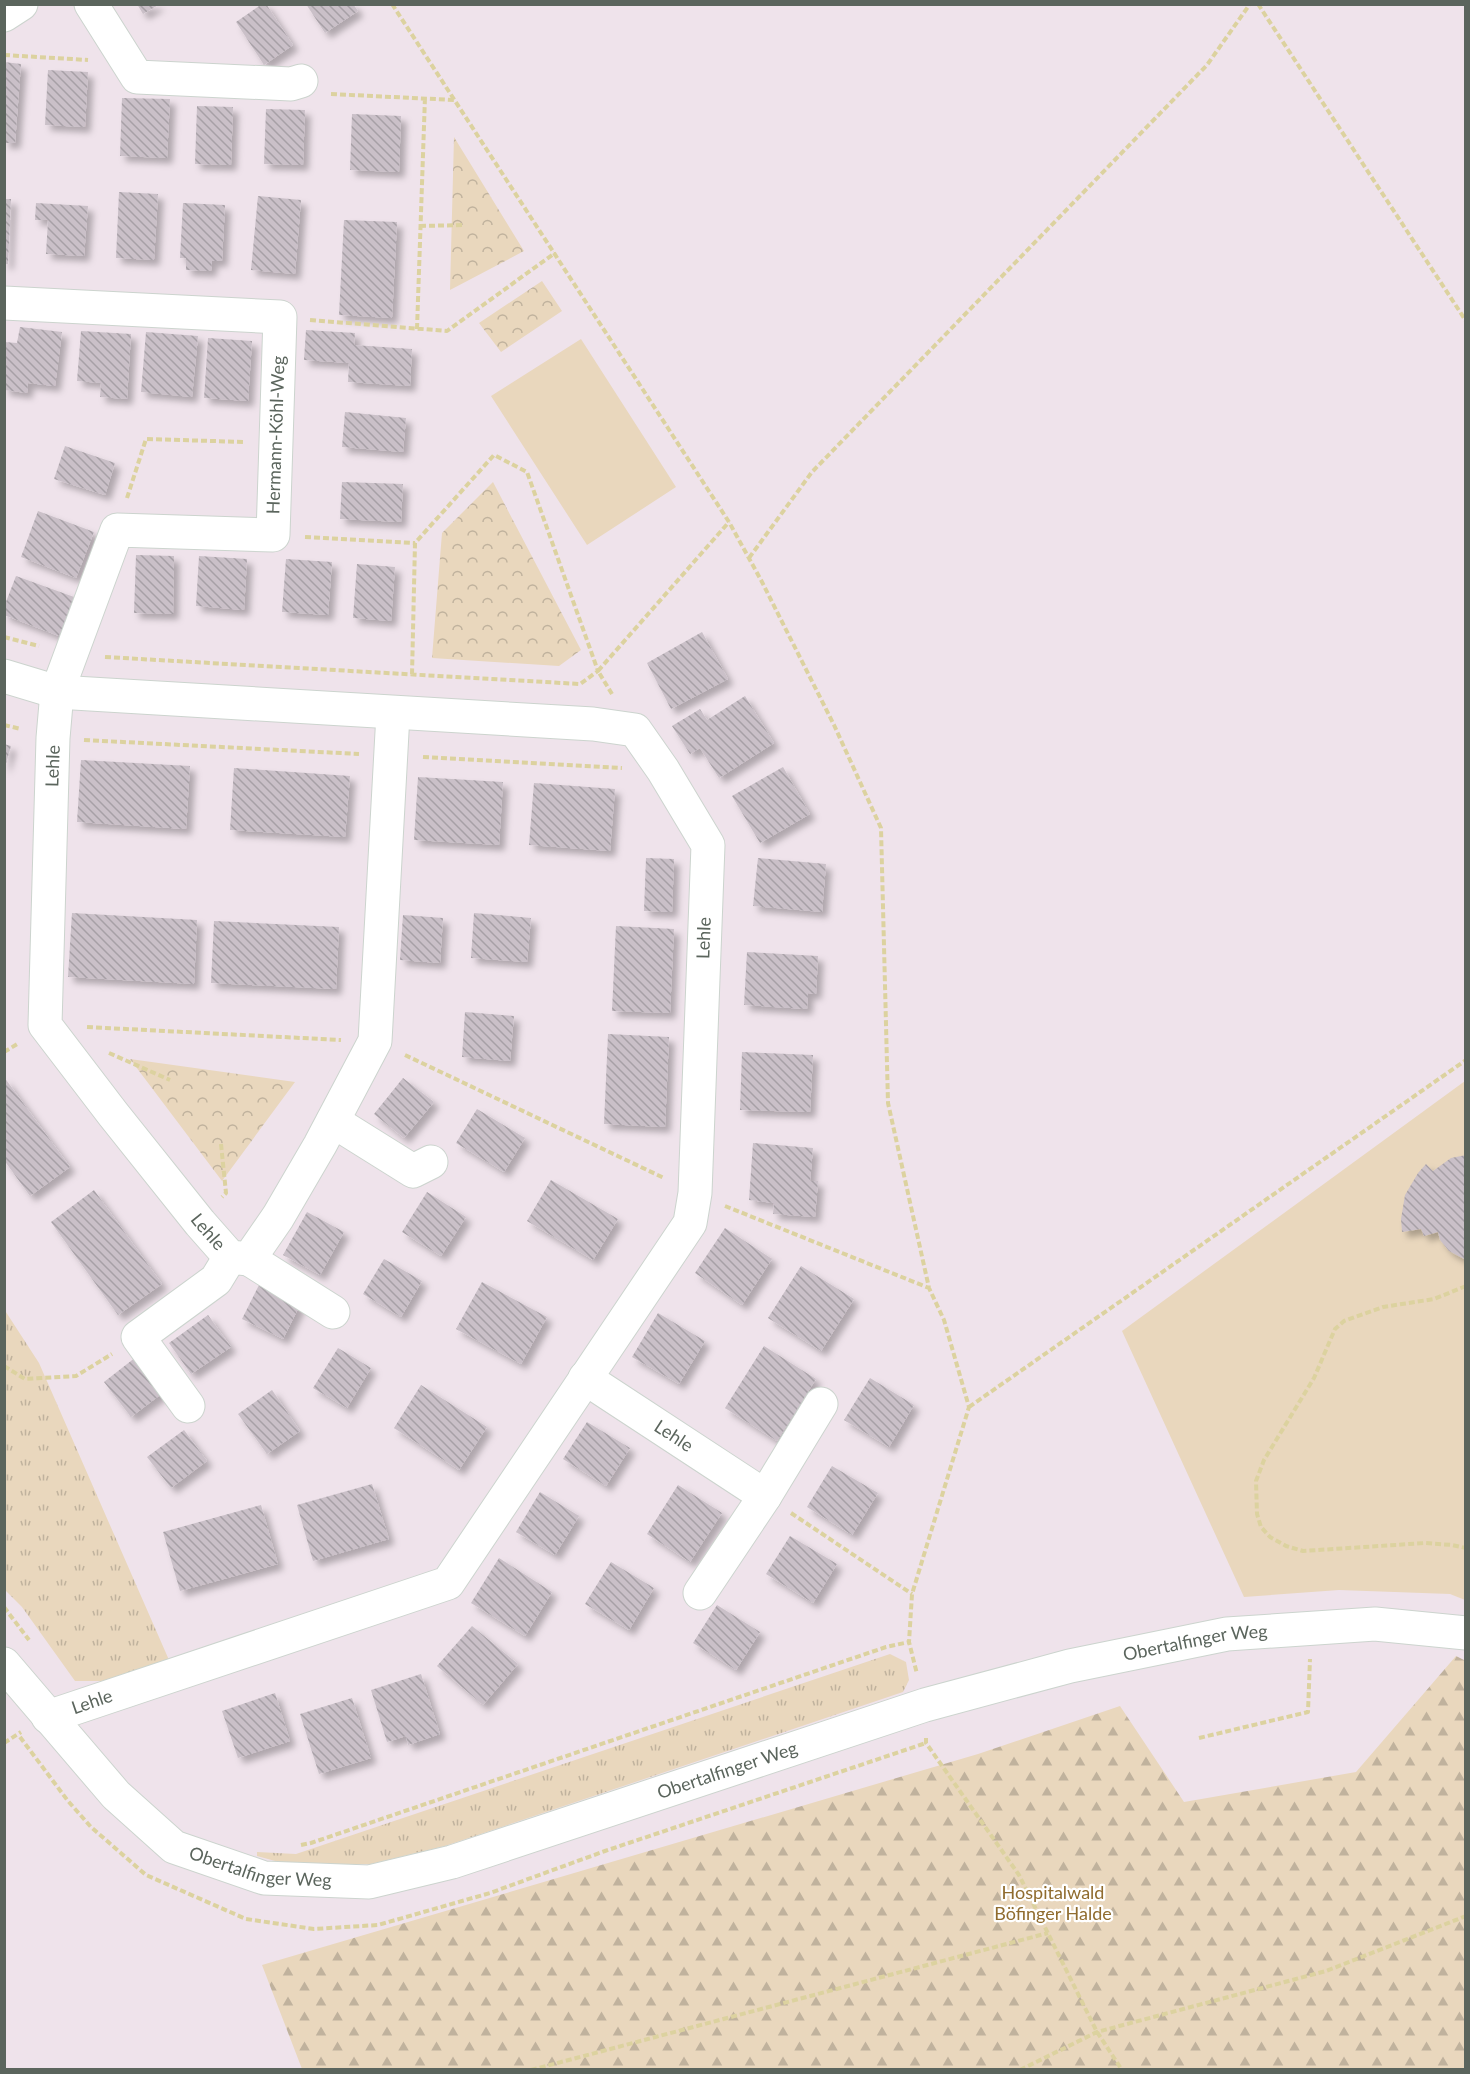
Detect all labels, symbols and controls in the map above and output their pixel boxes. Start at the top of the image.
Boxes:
street label: Hermann-Köhl-Weg [261,355,289,515]
street label: Lehle [40,745,64,787]
street label: Lehle [691,917,715,959]
street label: Lehle [187,1208,231,1254]
street label: Lehle [651,1415,698,1456]
street label: Obertalfinger Weg [1121,1619,1268,1665]
street label: Lehle [68,1684,115,1718]
street label: Obertalfinger Weg [654,1736,800,1803]
street label: Obertalfinger Weg [186,1841,332,1891]
park label: Hospitalwald Böfinger Halde [994,1881,1112,1924]

